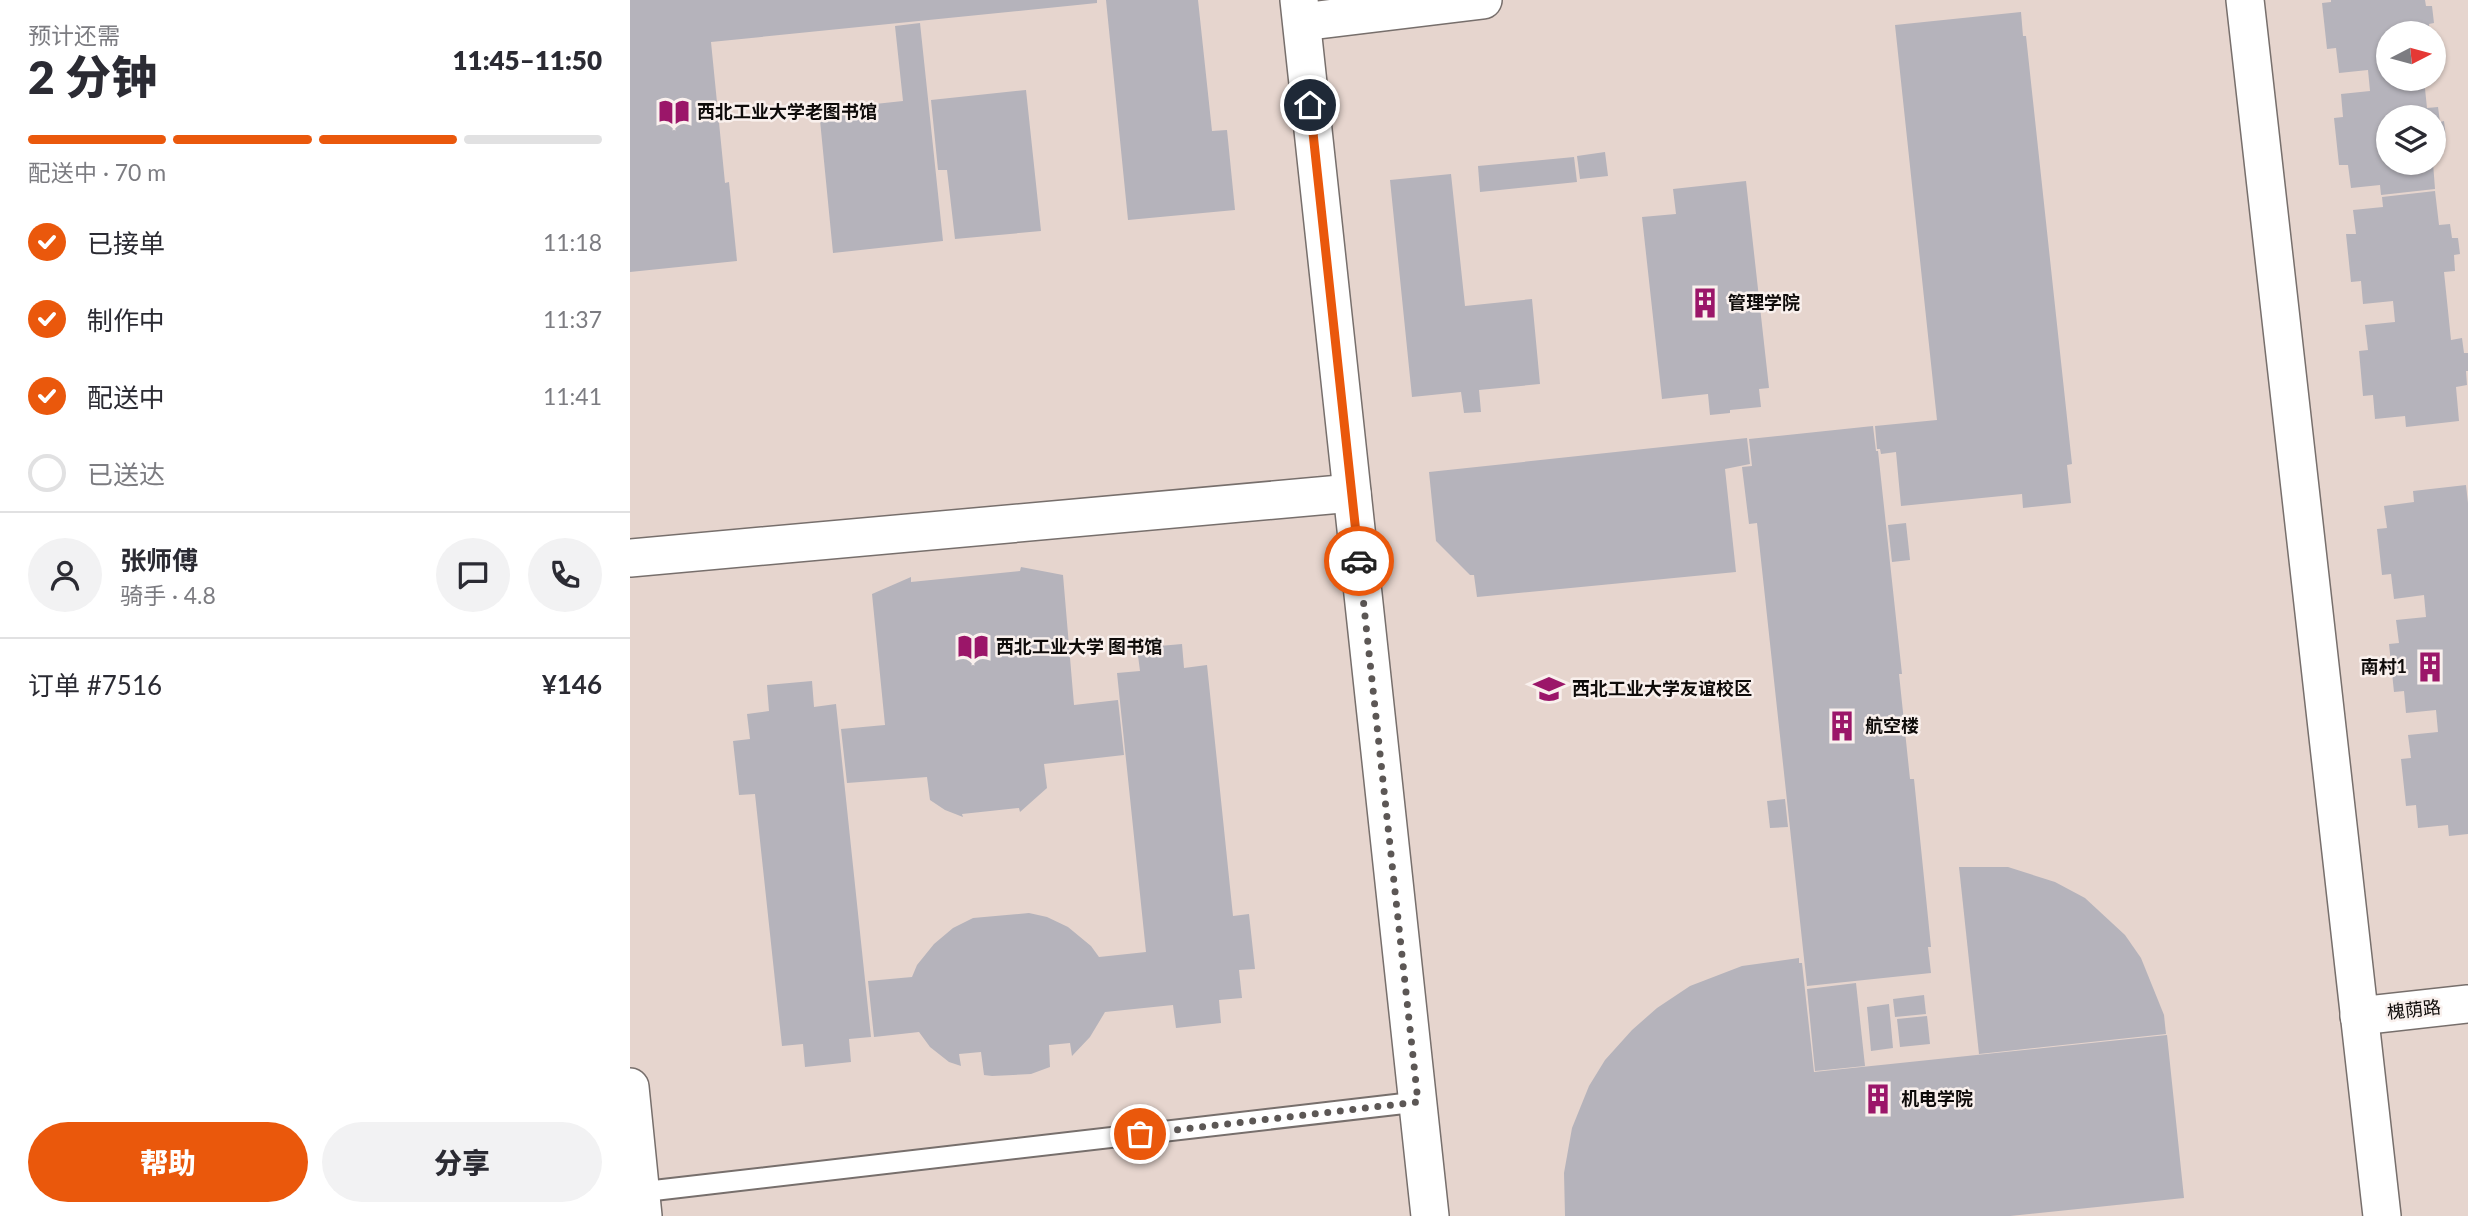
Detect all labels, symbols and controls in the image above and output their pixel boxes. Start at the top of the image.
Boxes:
text: 预计还需 [28,21,120,49]
north arrow [2376,21,2446,91]
map controls [2376,21,2446,175]
text: 11:45–11:50 [452,44,602,76]
text: 2 分钟 [28,49,157,104]
pin [1280,75,1340,135]
icon: home [1291,86,1329,124]
library icon: 西北工业大学老图书馆 [657,95,691,129]
place label: 西北工业大学老图书馆 [697,100,877,122]
button: layers [2376,105,2446,175]
text: 配送中 · 70 m [28,158,166,186]
icon: check [28,223,66,261]
text: 已接单 [87,227,165,259]
text: 11:18 [543,228,602,256]
building icon: 管理学院 [1688,286,1722,320]
place label: 管理学院 [1728,291,1800,313]
icon: check [28,300,66,338]
text: 制作中 [87,304,165,336]
text: 11:37 [543,305,602,333]
icon: check [28,377,66,415]
text: 配送中 [87,381,165,413]
text: 11:41 [543,382,602,410]
text: 已送达 [87,458,165,490]
courier [1324,526,1394,596]
button: person [28,538,102,612]
button: chat [436,538,510,612]
button: phone [528,538,602,612]
icon: car [1340,542,1378,580]
text: 张师傅 [120,544,198,576]
text: 骑手 · 4.8 [120,581,216,609]
library icon: 西北工业大学 图书馆 [956,630,990,664]
place label: 西北工业大学 图书馆 [996,635,1162,657]
building icon: 南村1 [2413,650,2447,684]
place label: 南村1 [2361,655,2407,677]
text: ¥146 [542,668,602,700]
text: 订单 #7516 [28,669,162,701]
school or university icon: 西北工业大学友谊校区 [1532,672,1566,706]
place label: 西北工业大学友谊校区 [1572,677,1752,699]
building icon: 航空楼 [1825,709,1859,743]
place label: 航空楼 [1865,714,1919,736]
street label: 槐荫路 [2386,995,2442,1023]
building icon: 机电学院 [1861,1082,1895,1116]
place label: 机电学院 [1901,1087,1973,1109]
pin [1110,1104,1170,1164]
icon: bag [1121,1115,1159,1153]
button: 帮助 [28,1122,308,1202]
button: 分享 [322,1122,602,1202]

